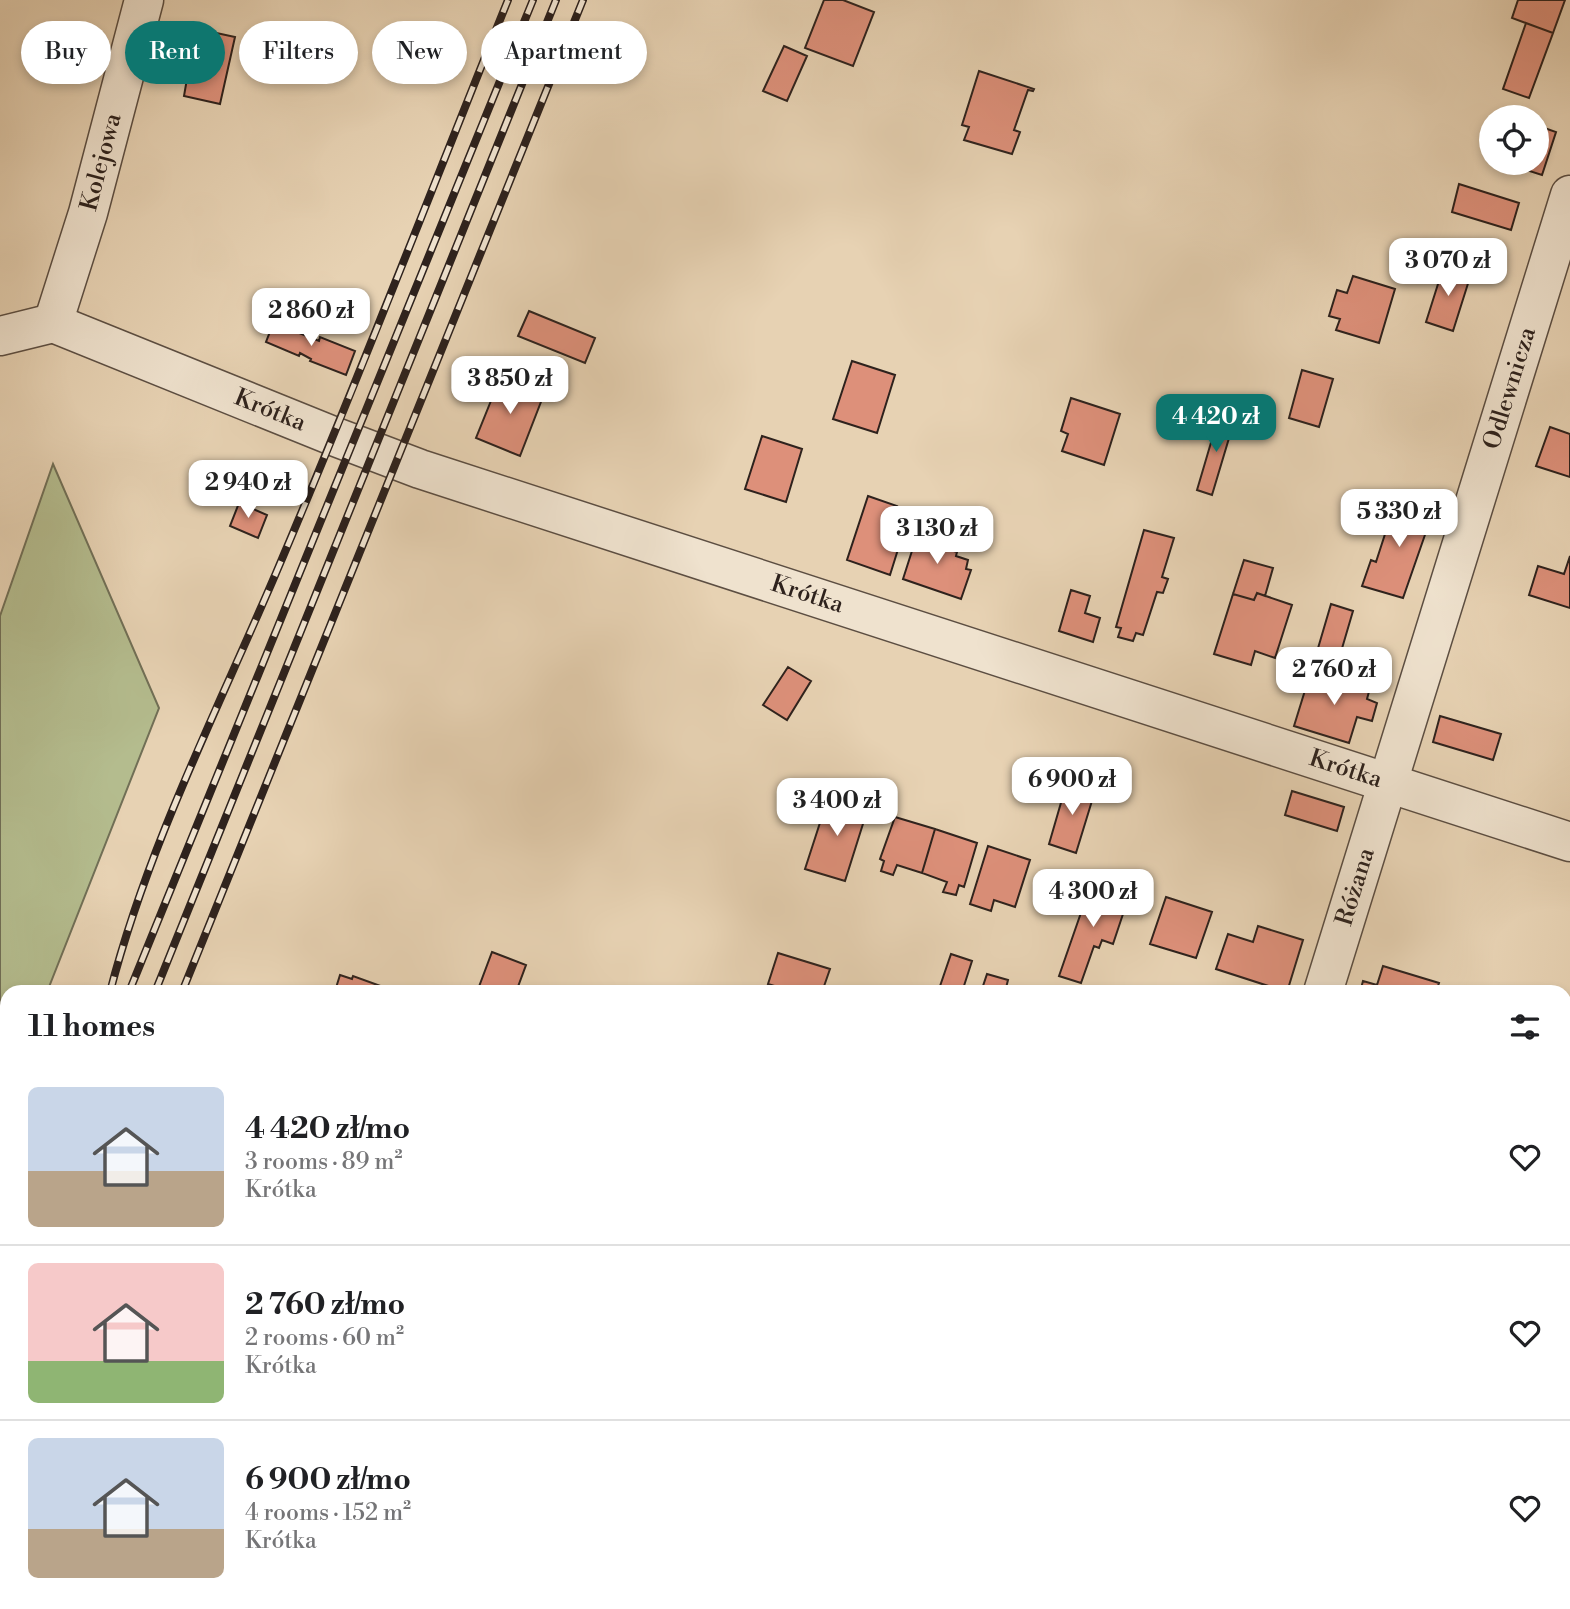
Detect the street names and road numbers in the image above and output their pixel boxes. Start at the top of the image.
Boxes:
street label: Kolejowa [74,109,129,214]
street label: Odlewnicza [1477,323,1543,453]
street label: Krótka [230,383,311,439]
street label: Krótka [767,569,848,621]
street label: Krótka [1305,743,1387,795]
street label: Różana [1329,843,1382,930]

